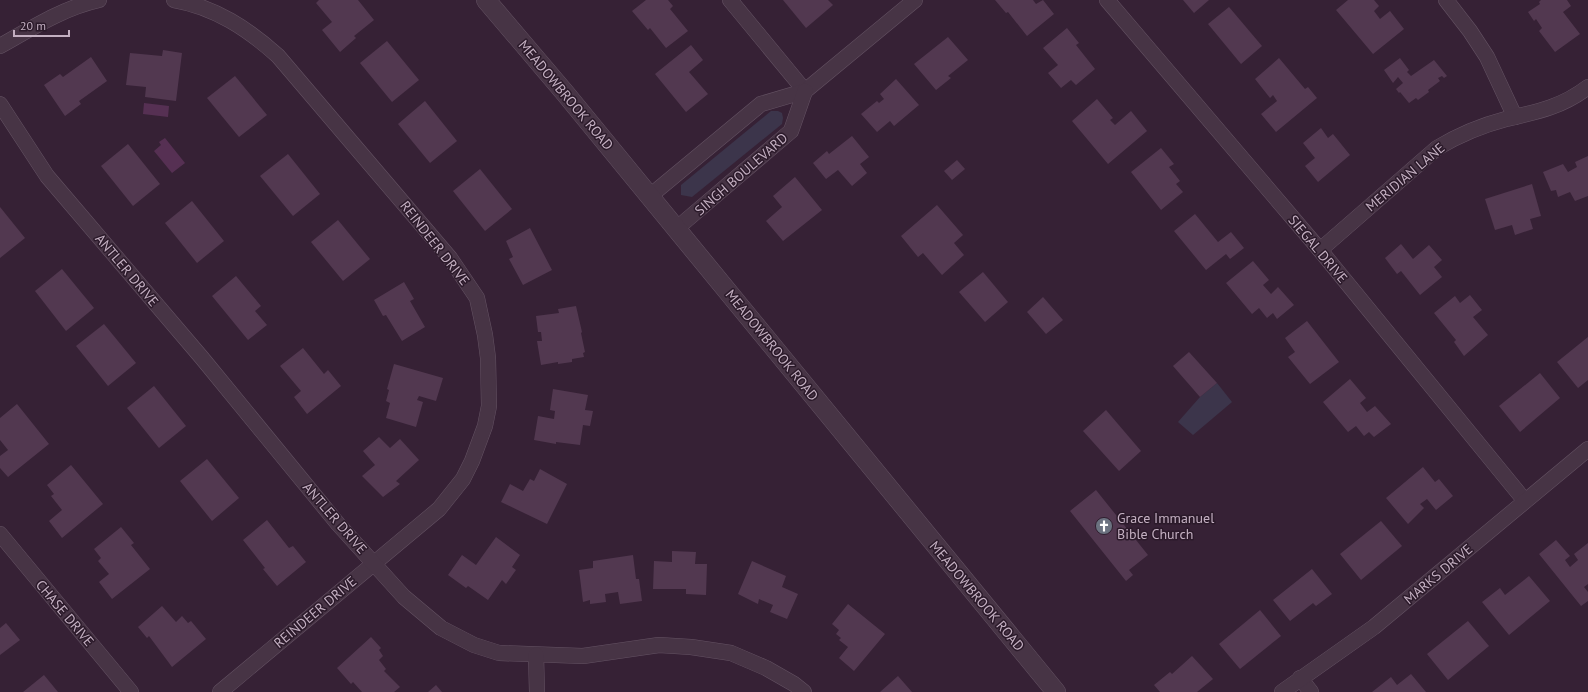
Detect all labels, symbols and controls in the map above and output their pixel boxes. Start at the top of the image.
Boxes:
scale bar [14,12,69,38]
text: 20 m [20,18,46,33]
street label: MEADOWBROOK ROAD [515,36,617,154]
street label: SINGH BOULEVARD [691,129,791,219]
street label: MERIDIAN LANE [1362,139,1448,215]
street label: REINDEER DRIVE [396,197,474,289]
street label: SIEGAL DRIVE [1284,211,1352,287]
street label: ANTLER DRIVE [91,230,163,310]
street label: MEADOWBROOK ROAD [722,286,822,404]
street label: ANTLER DRIVE [299,478,371,558]
place label: Grace Immanuel Bible Church [1117,509,1214,543]
church icon: Grace Immanuel Bible Church [1094,516,1114,536]
street label: MEADOWBROOK ROAD [926,537,1028,655]
street label: MARKS DRIVE [1400,540,1476,608]
street label: REINDEER DRIVE [270,572,360,652]
street label: CHASE DRIVE [32,576,98,650]

